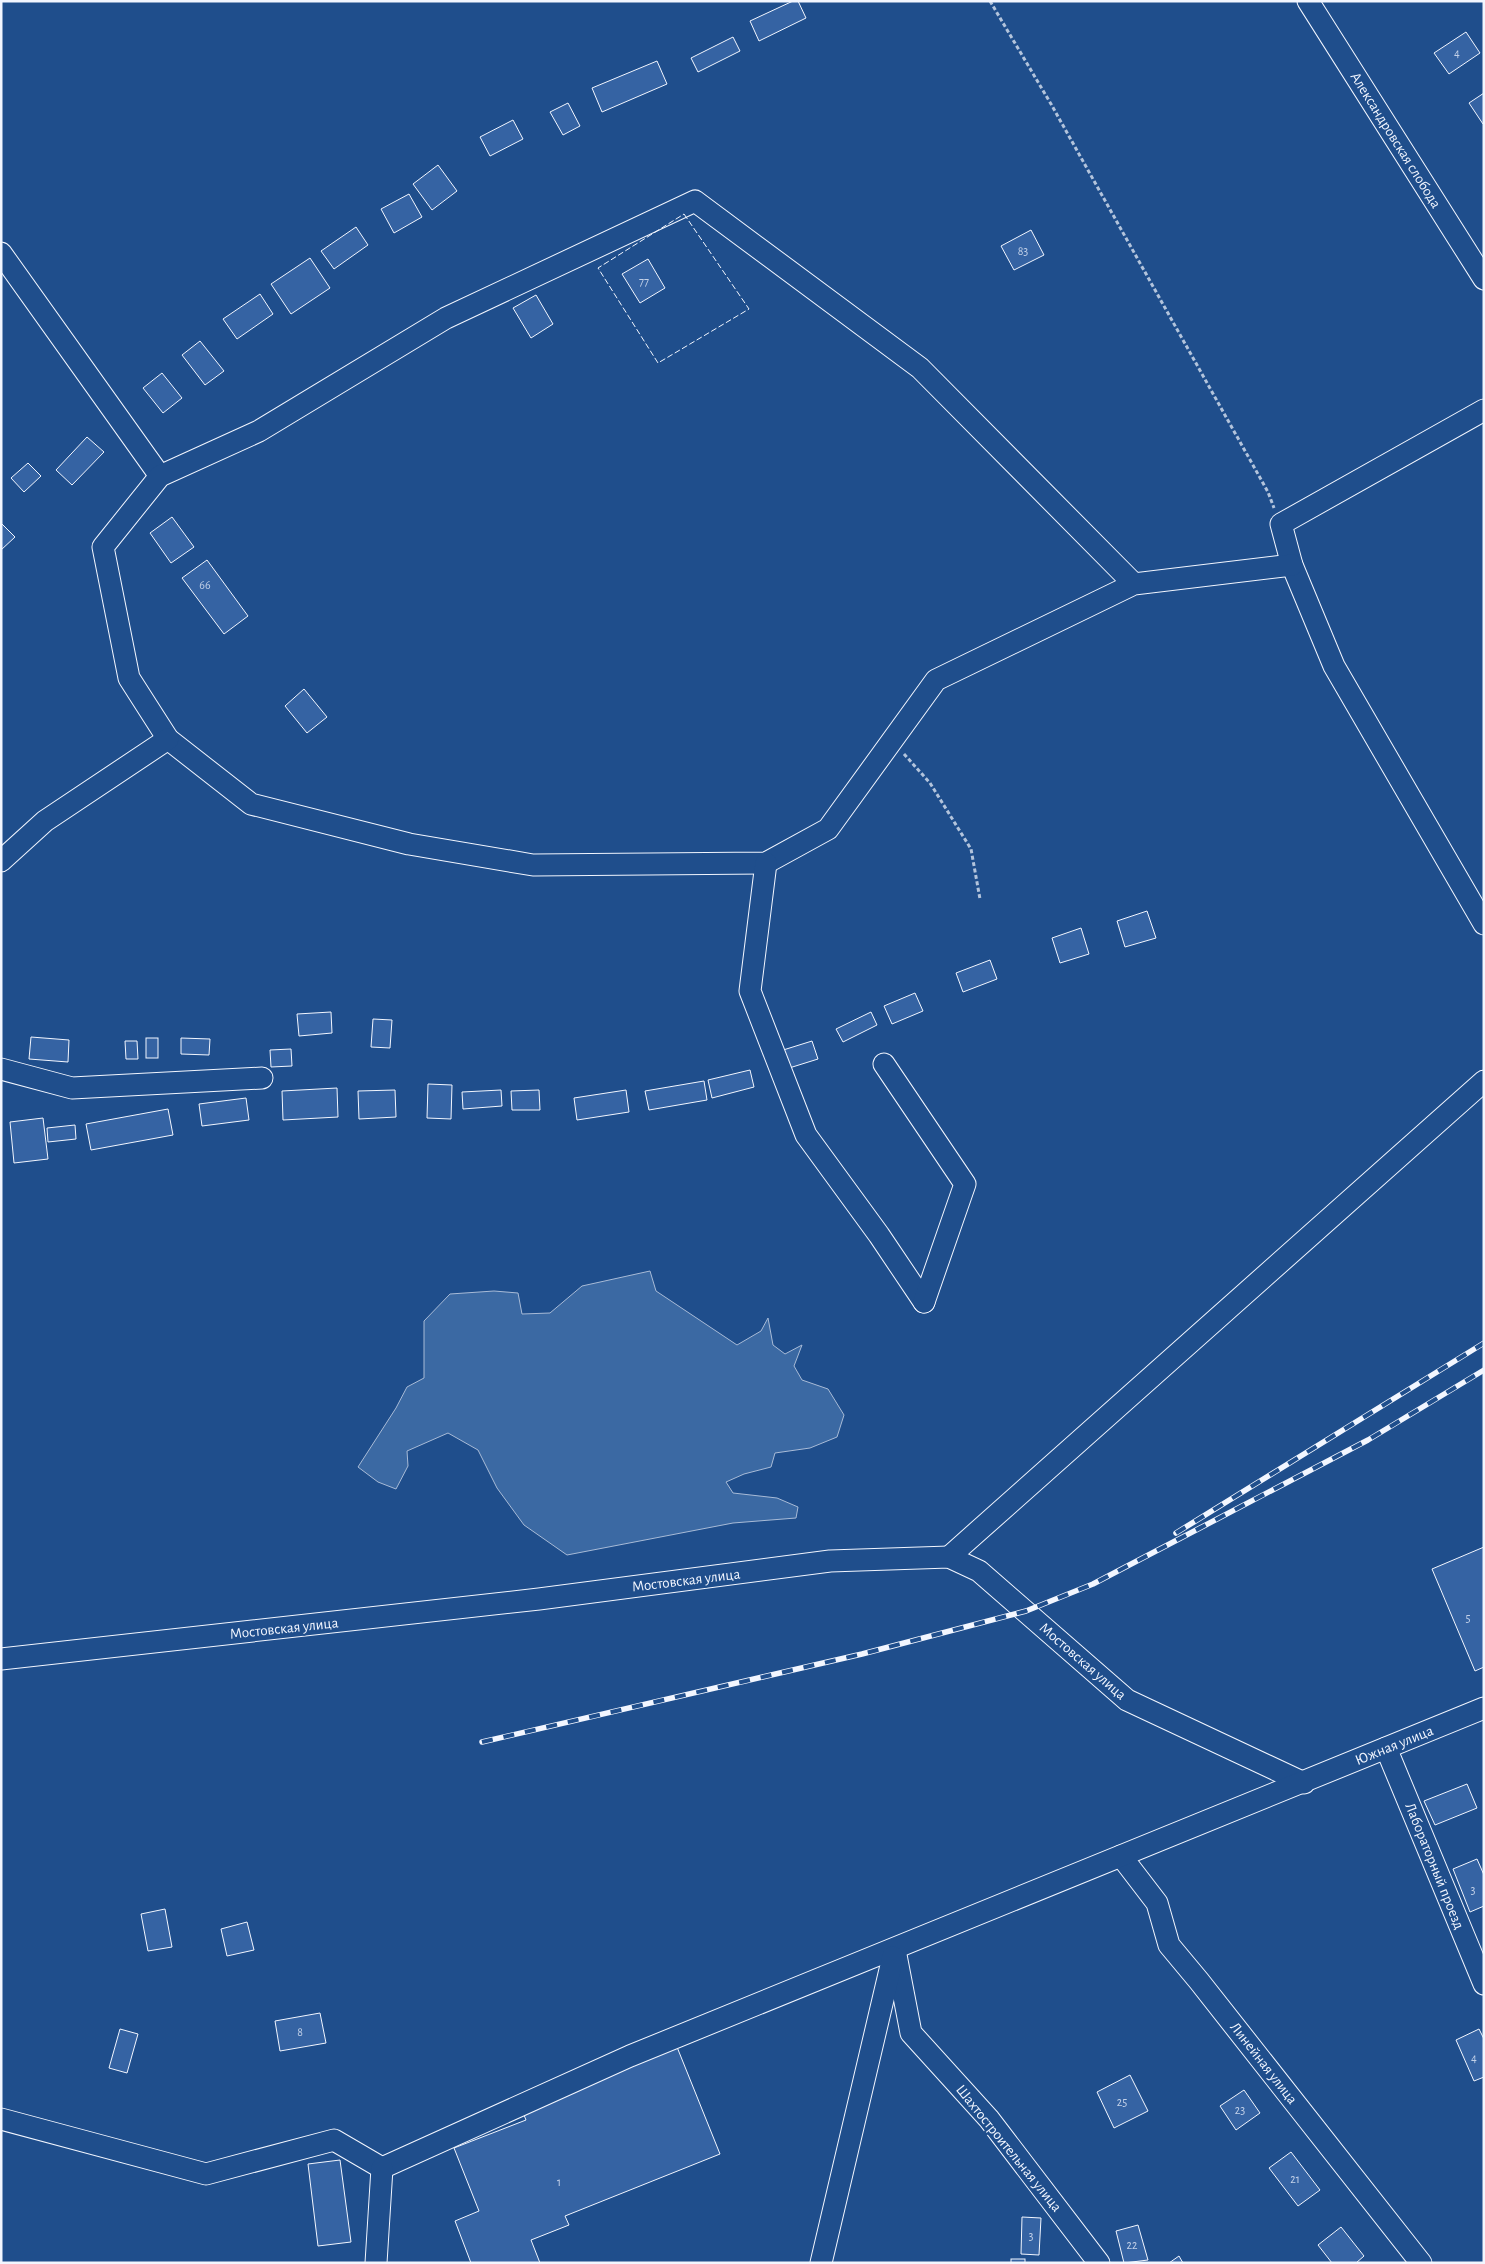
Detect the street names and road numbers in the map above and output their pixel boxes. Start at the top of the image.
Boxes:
street label: Александровская слобода [1348,70,1444,211]
street label: Мостовская улица [631,1566,741,1595]
street label: Мостовская улица [229,1615,339,1642]
street label: Мостовская улица [1037,1620,1129,1703]
street label: Южная улица [1353,1723,1436,1768]
street label: Лабораторный проезд [1402,1801,1467,1932]
street label: Линейная улица [1227,2020,1300,2107]
street label: Шахтостроительная улица [953,2082,1064,2215]

